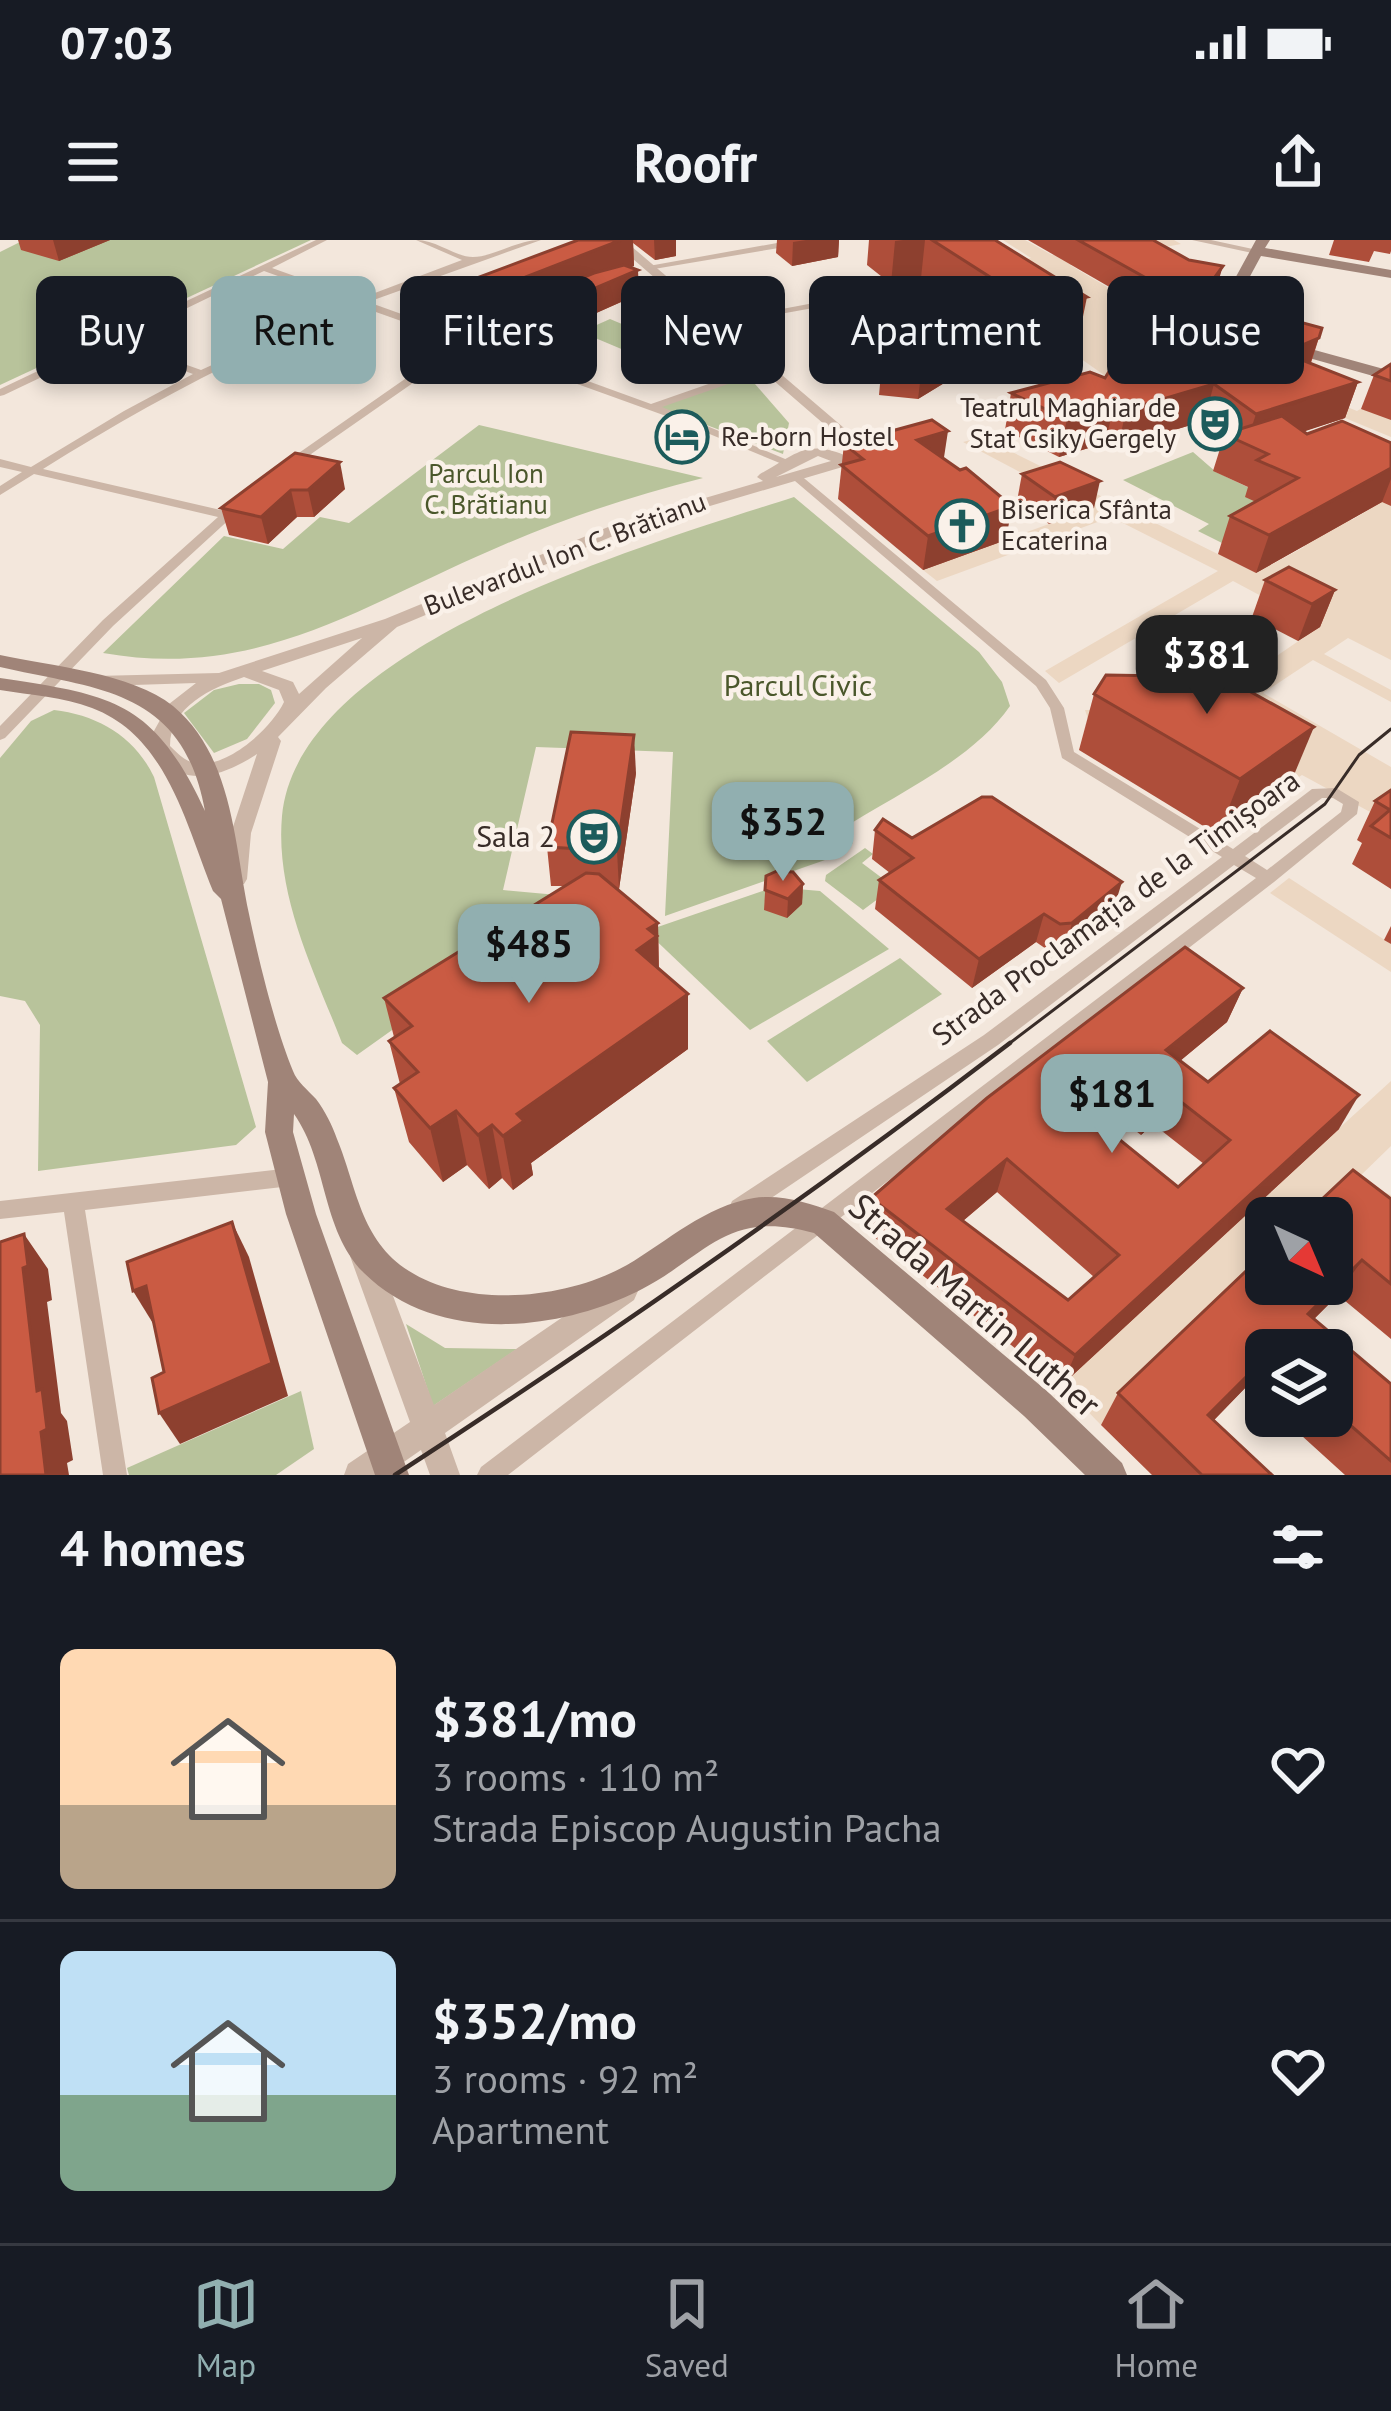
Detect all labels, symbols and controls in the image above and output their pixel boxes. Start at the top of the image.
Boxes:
text: 07:03 [60,13,174,71]
text: Roofr [634,127,757,197]
icon: menu [60,129,126,195]
icon: share [1265,129,1331,195]
chip: Buy [36,276,187,384]
chip: Rent [211,276,376,384]
chip: Filters [400,276,597,384]
chip: New [621,276,785,384]
chip: Apartment [809,276,1083,384]
chip: House [1107,276,1304,384]
place label: Teatrul Maghiar de Stat Csiky Gergely [960,390,1176,455]
theatre icon: Teatrul Maghiar de Stat Csiky Gergely [1187,396,1243,452]
hotel icon: Re-born Hostel [654,409,710,465]
place label: Re-born Hostel [721,419,894,453]
park label: Parcul Ion C. Brătianu [424,456,548,521]
street label: Bulevardul Ion C. Brătianu [419,484,710,623]
place label: Biserica Sfânta Ecaterina [1001,492,1172,557]
church icon: Biserica Sfânta Ecaterina [934,498,990,554]
pin: $381 [1136,615,1278,717]
text: $381 [1163,628,1251,679]
park label: Parcul Civic [724,665,872,704]
street label: Strada Proclamația de la Timișoara [923,760,1307,1054]
pin: $352 [712,782,854,884]
text: $352 [739,795,827,846]
theatre icon: Sala 2 [566,809,622,865]
place label: Sala 2 [476,816,555,855]
pin: $485 [458,904,600,1006]
text: $485 [485,917,573,968]
pin: $181 [1041,1054,1183,1156]
text: $181 [1068,1067,1156,1118]
street label: Strada Martin Luther [840,1182,1111,1427]
north arrow [1245,1197,1353,1305]
map controls [1245,1197,1353,1437]
button: layers [1245,1329,1353,1437]
text: 4 homes [60,1514,246,1580]
icon: filters [1265,1514,1331,1580]
text: $381/mo [432,1685,637,1751]
icon: home [156,1697,300,1841]
icon: heart [1265,1736,1331,1802]
text: 3 rooms · 110 m² [432,1751,719,1802]
text: Strada Episcop Augustin Pacha [432,1802,942,1853]
text: $352/mo [432,1987,637,2053]
icon: home [156,1999,300,2143]
icon: heart [1265,2038,1331,2104]
text: 3 rooms · 92 m² [432,2053,698,2104]
text: Apartment [432,2104,609,2155]
tab: Map [193,2271,259,2386]
tab: Saved [645,2271,729,2386]
tab: Home [1115,2271,1198,2386]

